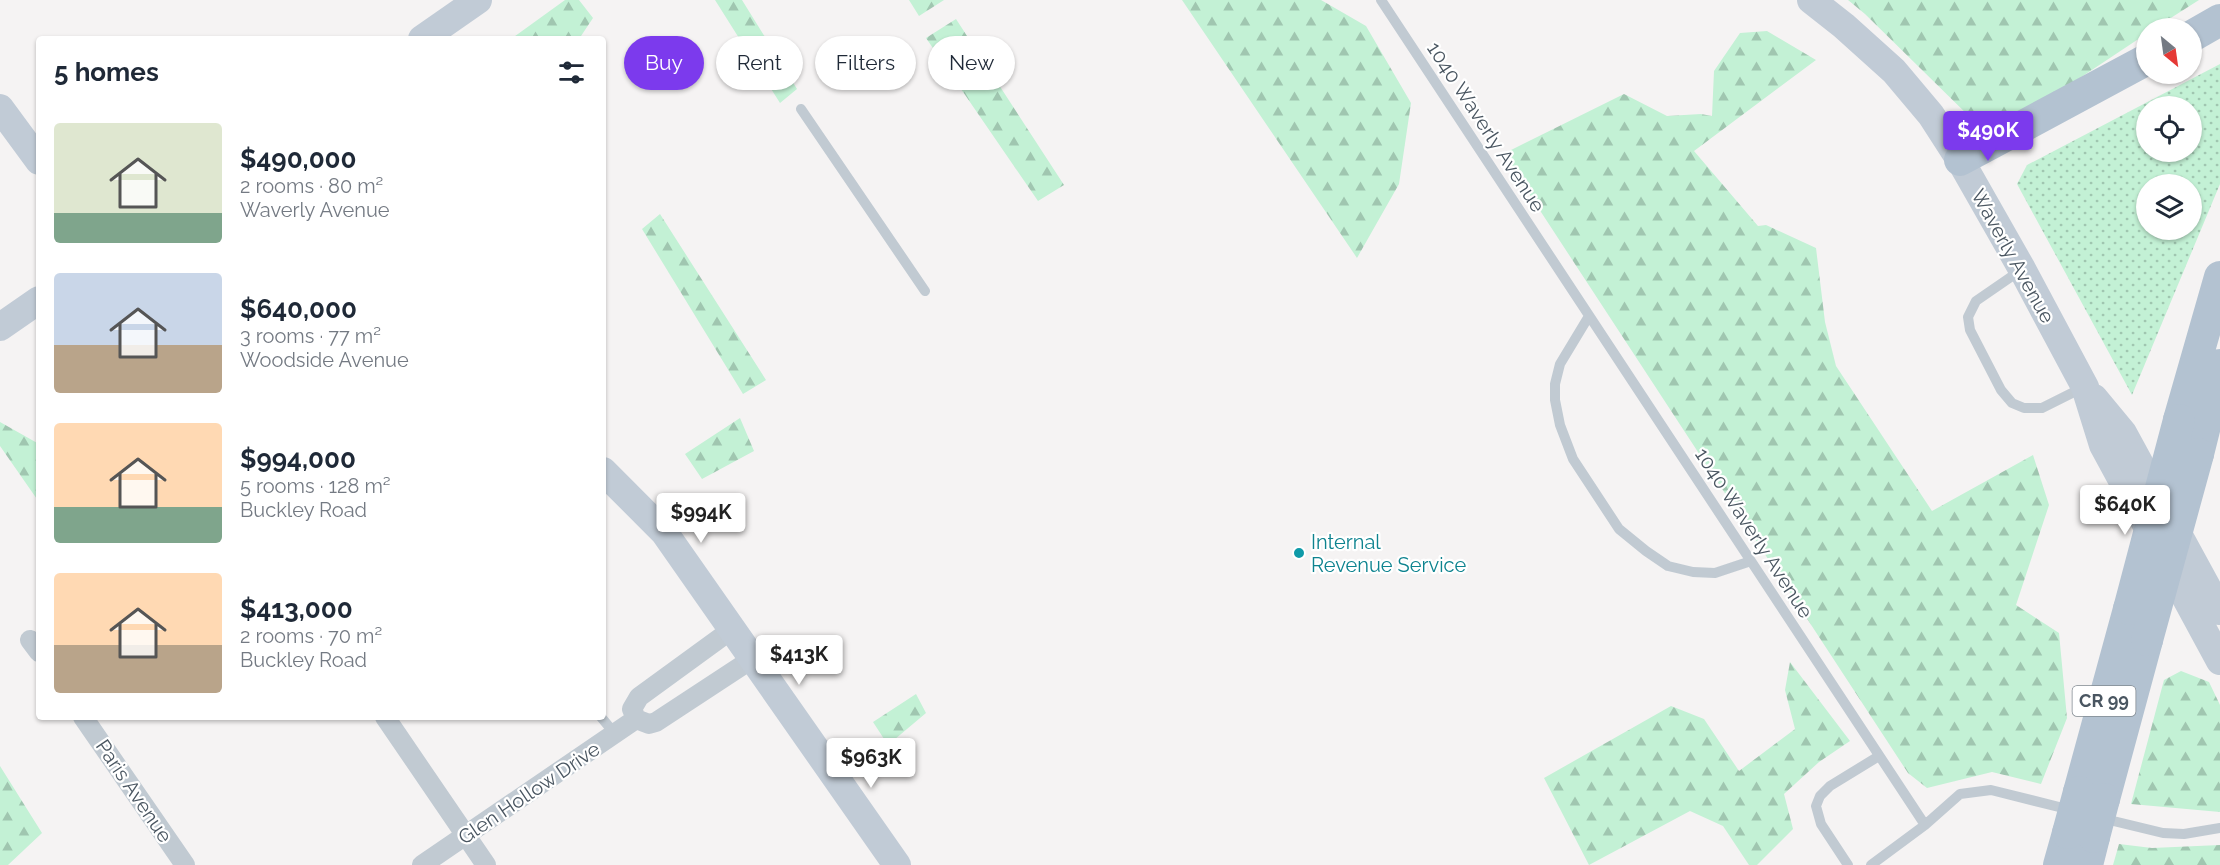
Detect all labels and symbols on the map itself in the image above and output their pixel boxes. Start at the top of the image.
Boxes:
north arrow [2136,18,2202,84]
street label: 1040 Waverly Avenue [1422,37,1550,217]
pin: $490K [1946,111,2030,162]
street label: Waverly Avenue [1966,185,2060,327]
street label: 1040 Waverly Avenue [1690,443,1818,623]
pin: $640K [2083,485,2167,536]
pin: $994K [659,493,743,544]
place label: Internal Revenue Service [1311,530,1466,577]
marker: Internal Revenue Service [1292,546,1306,560]
pin: $413K [757,635,841,686]
road number: CR 99 [2072,686,2136,716]
street label: Paris Avenue [91,735,177,847]
street label: Glen Hollow Drive [454,737,605,849]
pin: $963K [829,738,913,789]

